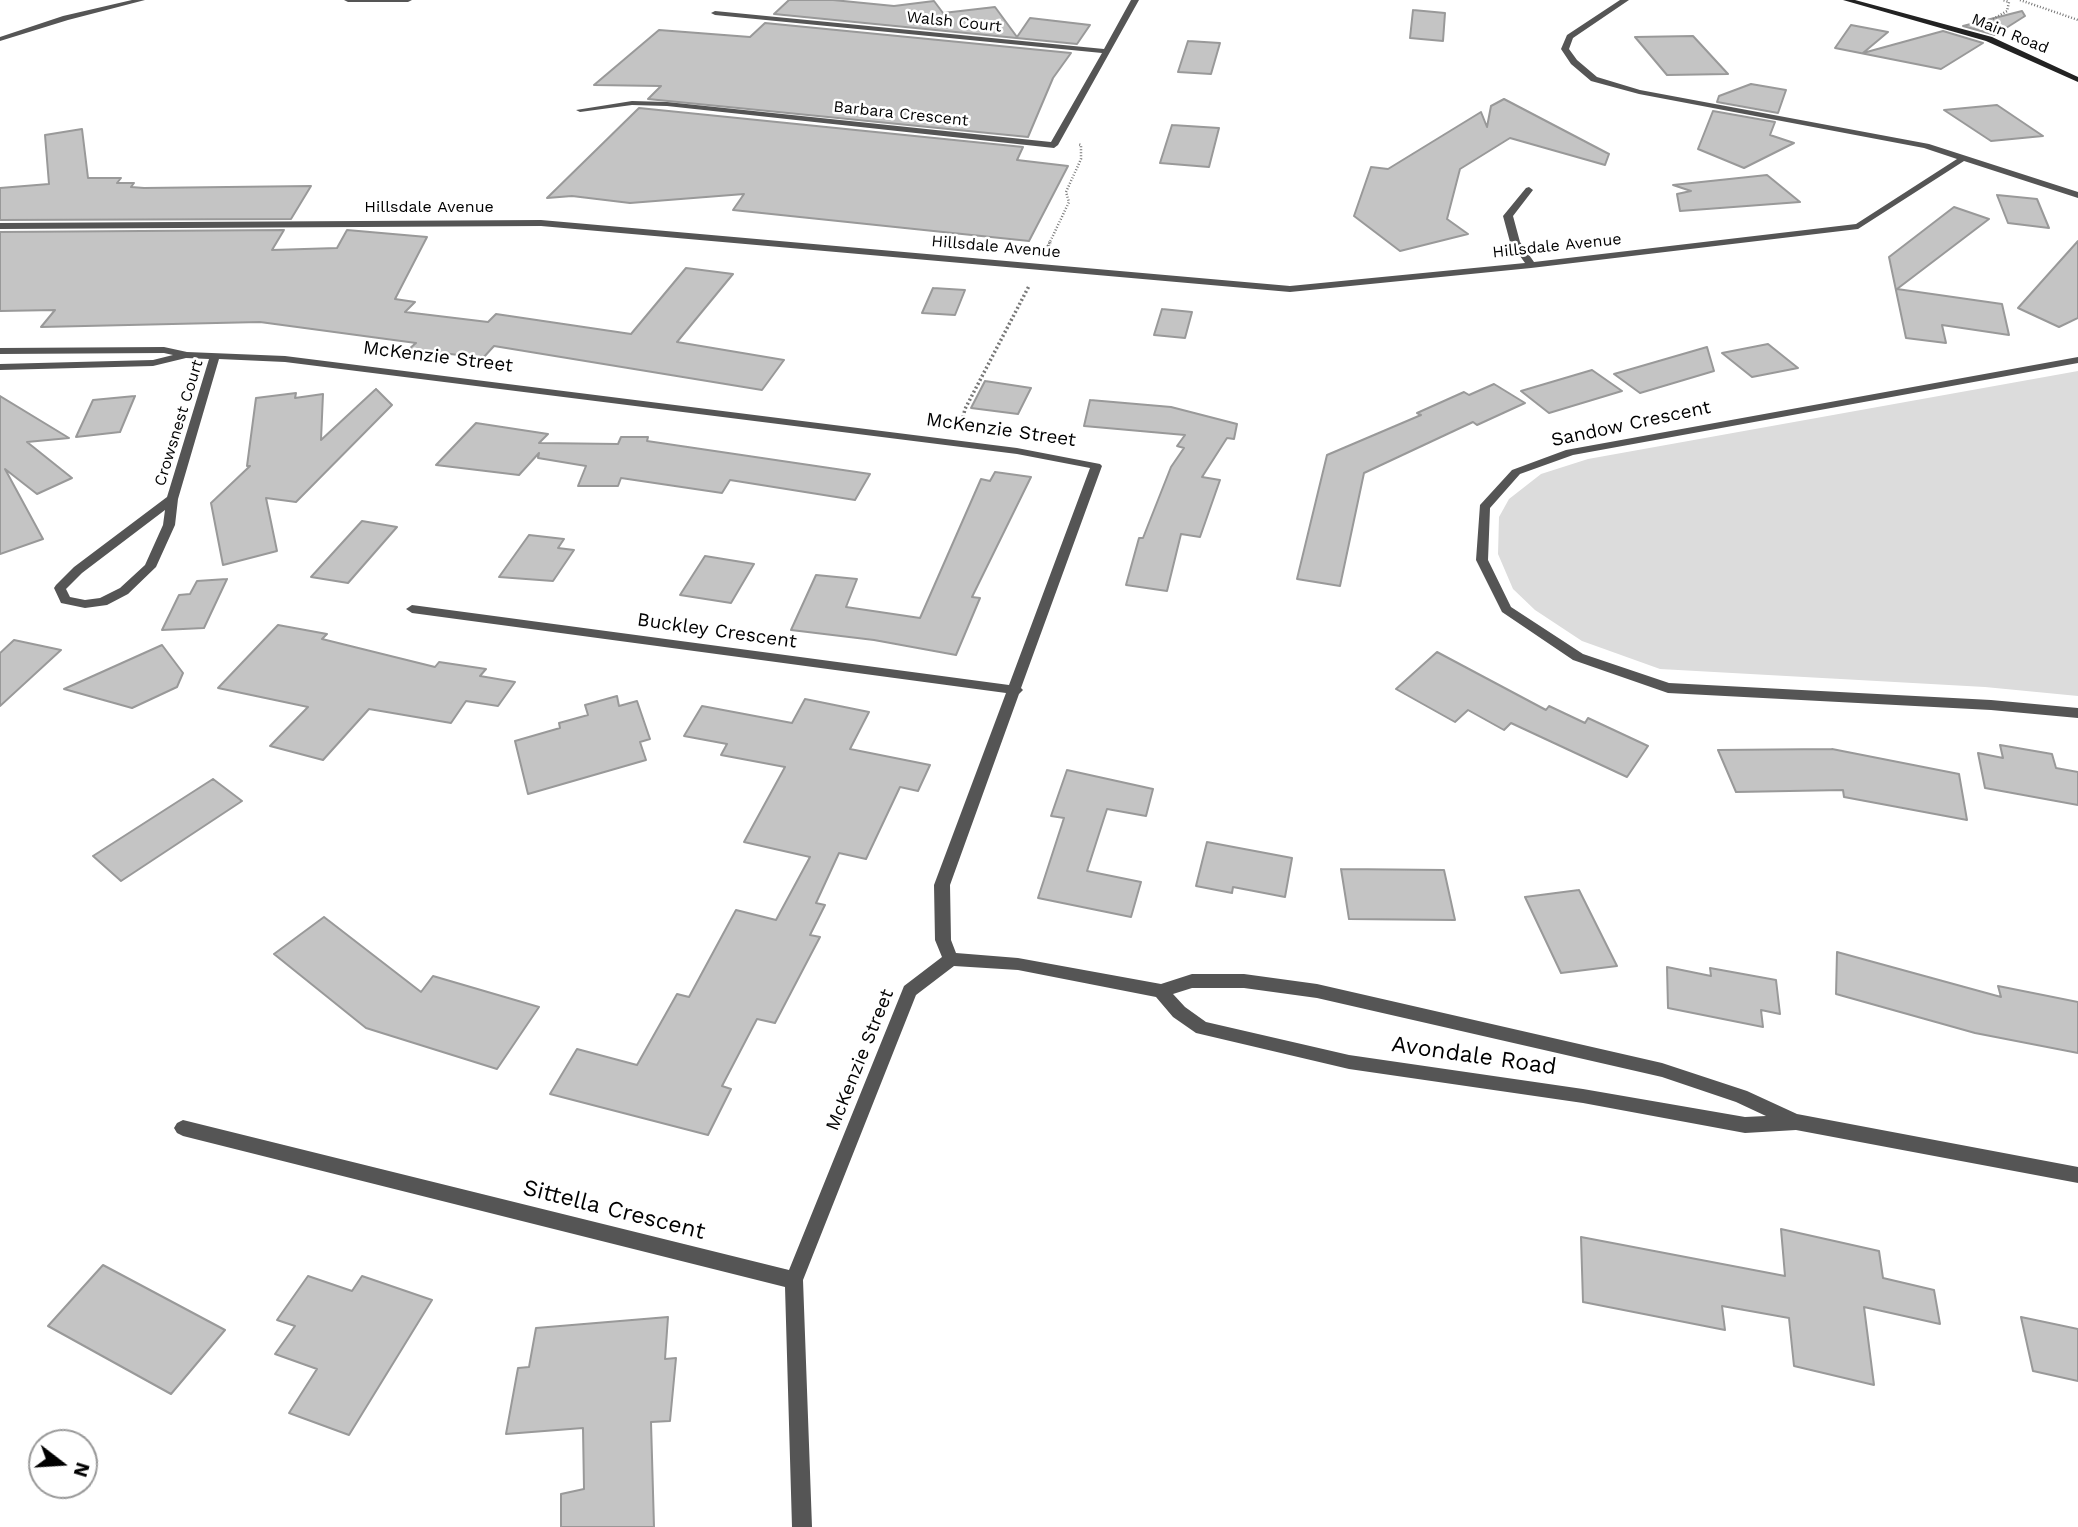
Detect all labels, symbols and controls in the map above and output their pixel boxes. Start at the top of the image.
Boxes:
street label: Walsh Court [905,7,1003,37]
street label: Main Road [1969,10,2051,58]
street label: Barbara Crescent [833,97,969,131]
street label: Hillsdale Avenue [364,197,494,217]
street label: Hillsdale Avenue [1492,230,1622,262]
street label: Hillsdale Avenue [931,232,1061,262]
street label: McKenzie Street [362,336,514,378]
street label: Crowsnest Court [151,357,207,489]
street label: Sandow Crescent [1549,396,1713,452]
street label: McKenzie Street [925,408,1077,452]
street label: Buckley Crescent [636,609,798,653]
street label: McKenzie Street [821,986,899,1134]
street label: Avondale Road [1390,1031,1558,1081]
street label: Sittella Crescent [520,1174,708,1246]
north arrow [28,1429,98,1499]
text: N [69,1460,95,1480]

